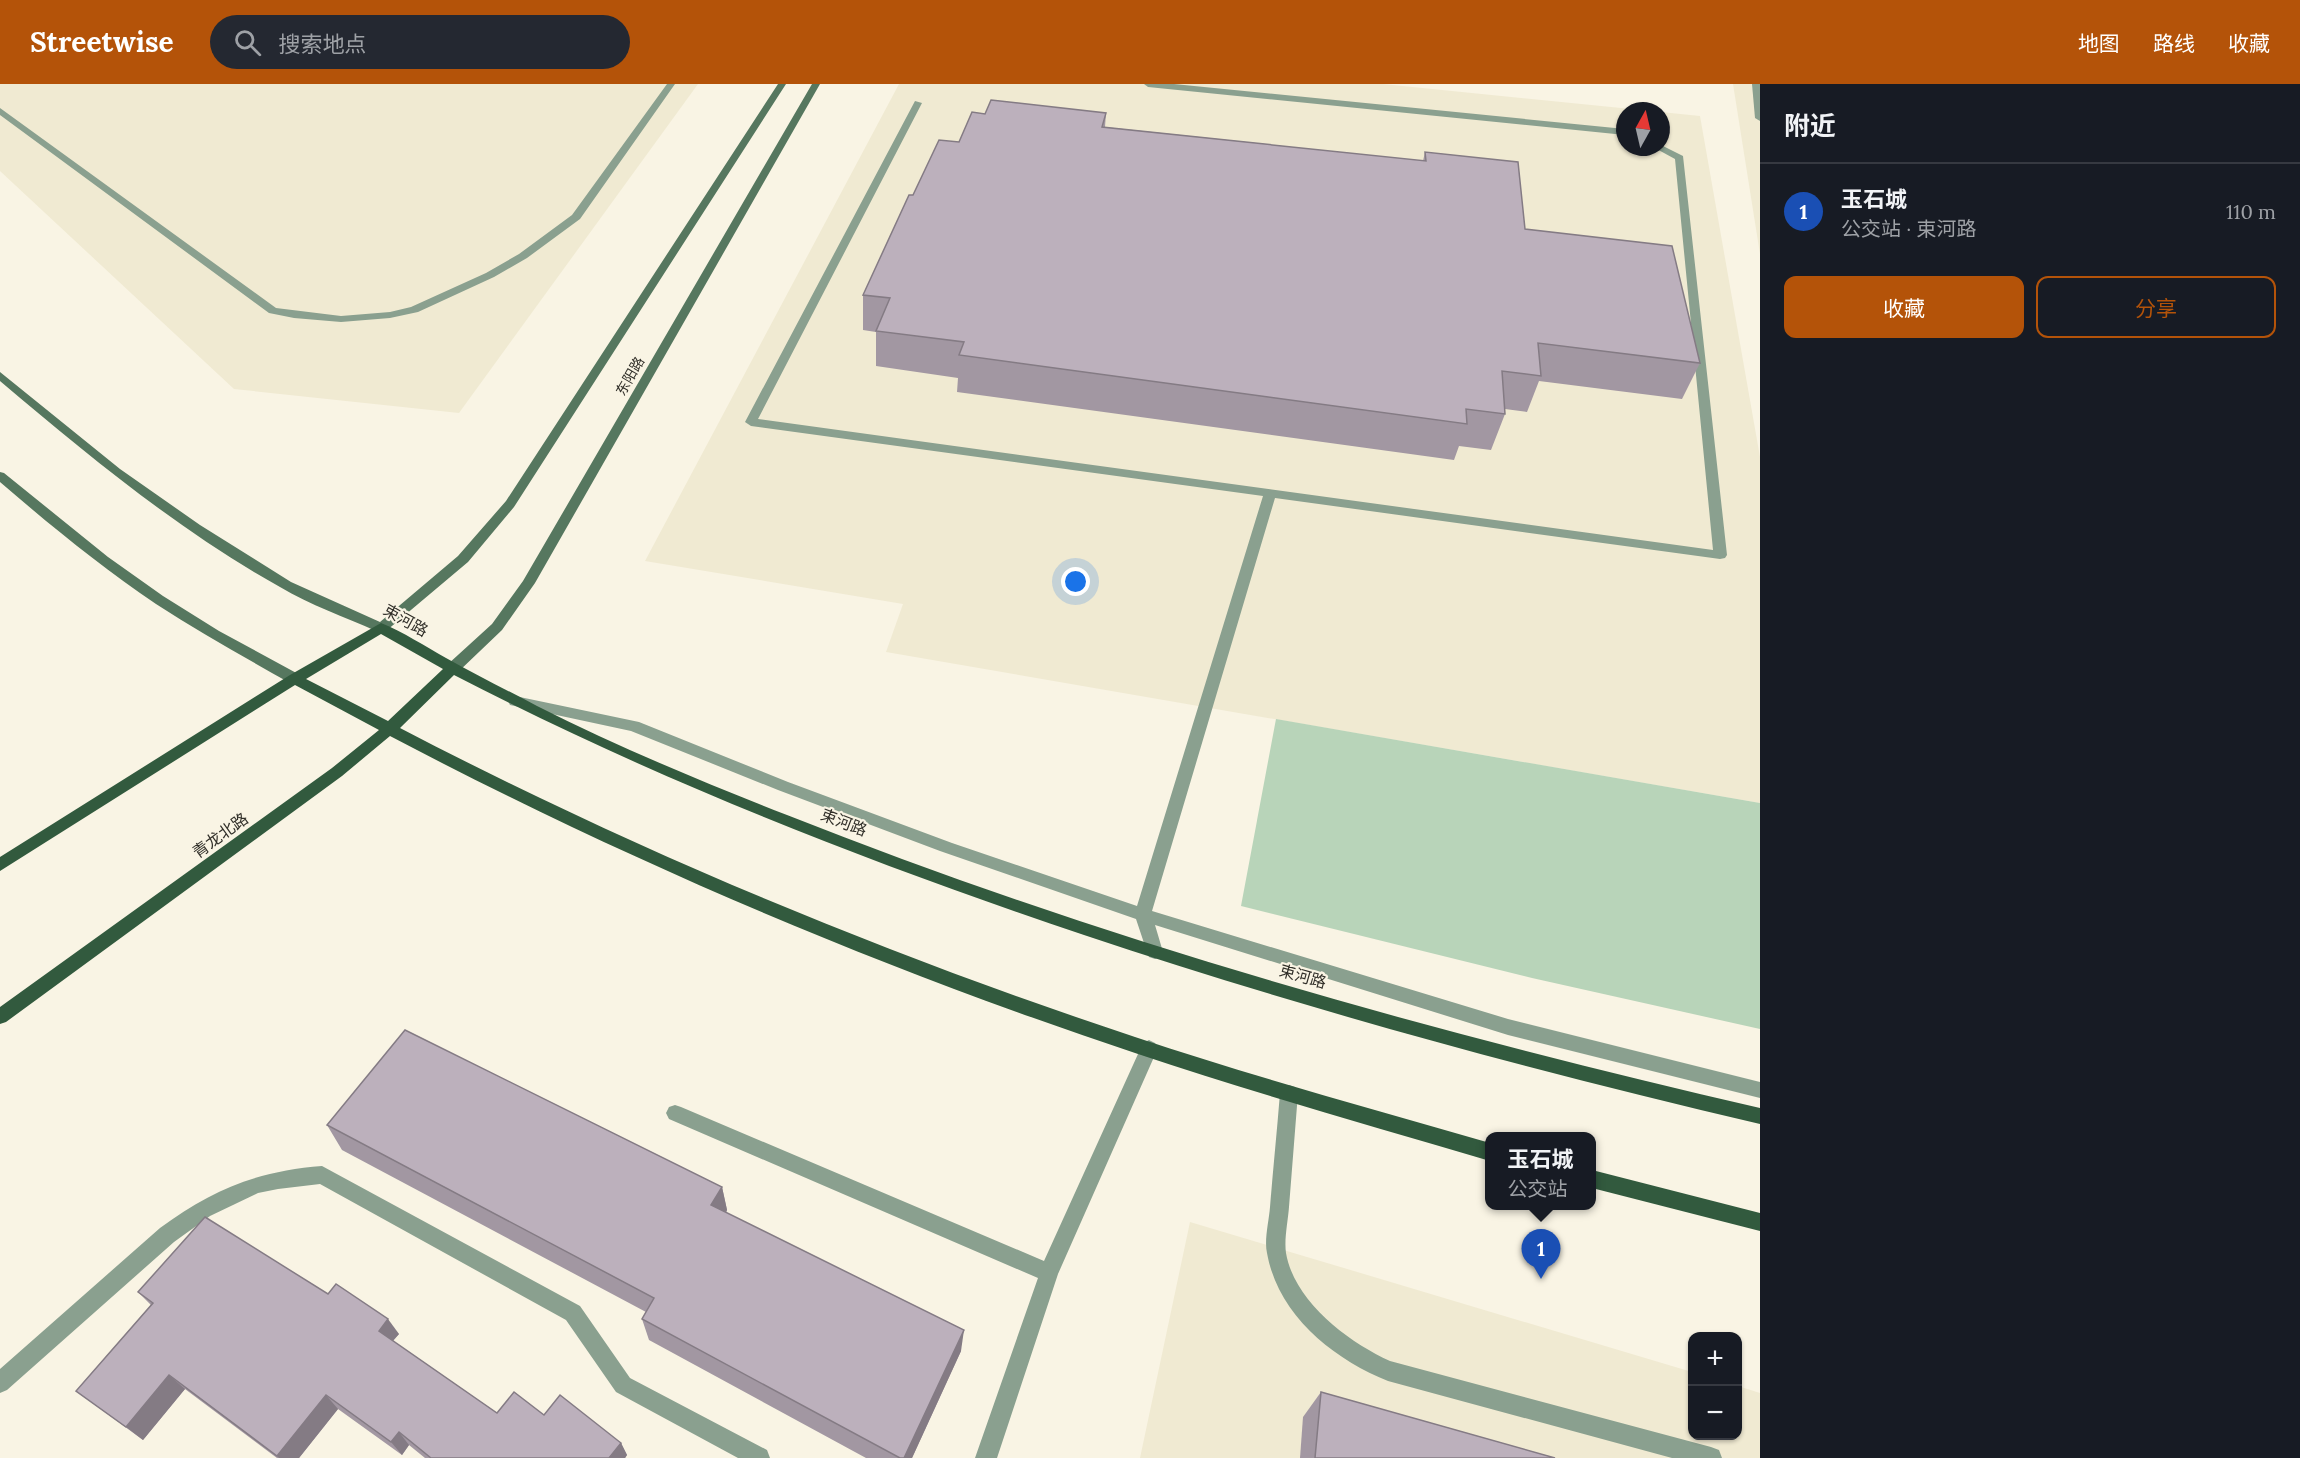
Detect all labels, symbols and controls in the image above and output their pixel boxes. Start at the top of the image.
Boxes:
search box [210,15,630,69]
text: Streetwise [30,24,174,60]
icon: search [231,26,264,59]
text: 搜索地点 [279,30,367,58]
text: 地图 [2078,30,2120,57]
text: 路线 [2153,30,2195,57]
text: 收藏 [2228,30,2270,57]
north arrow [1616,102,1670,156]
text: 附近 [1784,109,1836,142]
text: 玉石城 [1841,185,1907,213]
text: 1 [1799,199,1808,224]
text: 110 m [2226,199,2276,224]
text: 公交站 · 束河路 [1841,216,1977,241]
button: 收藏 [1784,276,2024,338]
button: 分享 [2036,276,2276,338]
street label: 东阳路 [612,353,648,399]
your location [1061,567,1090,596]
street label: 束河路 [380,600,432,640]
street label: 束河路 [818,804,870,840]
street label: 青龙北路 [188,808,252,862]
street label: 束河路 [1277,960,1329,992]
popup [1485,1132,1596,1210]
text: 玉石城 [1507,1145,1574,1173]
text: 公交站 [1507,1176,1567,1201]
pin: 1 [1522,1230,1560,1279]
map controls [1688,1332,1742,1440]
button: + [1688,1332,1742,1386]
button: − [1688,1386,1742,1440]

